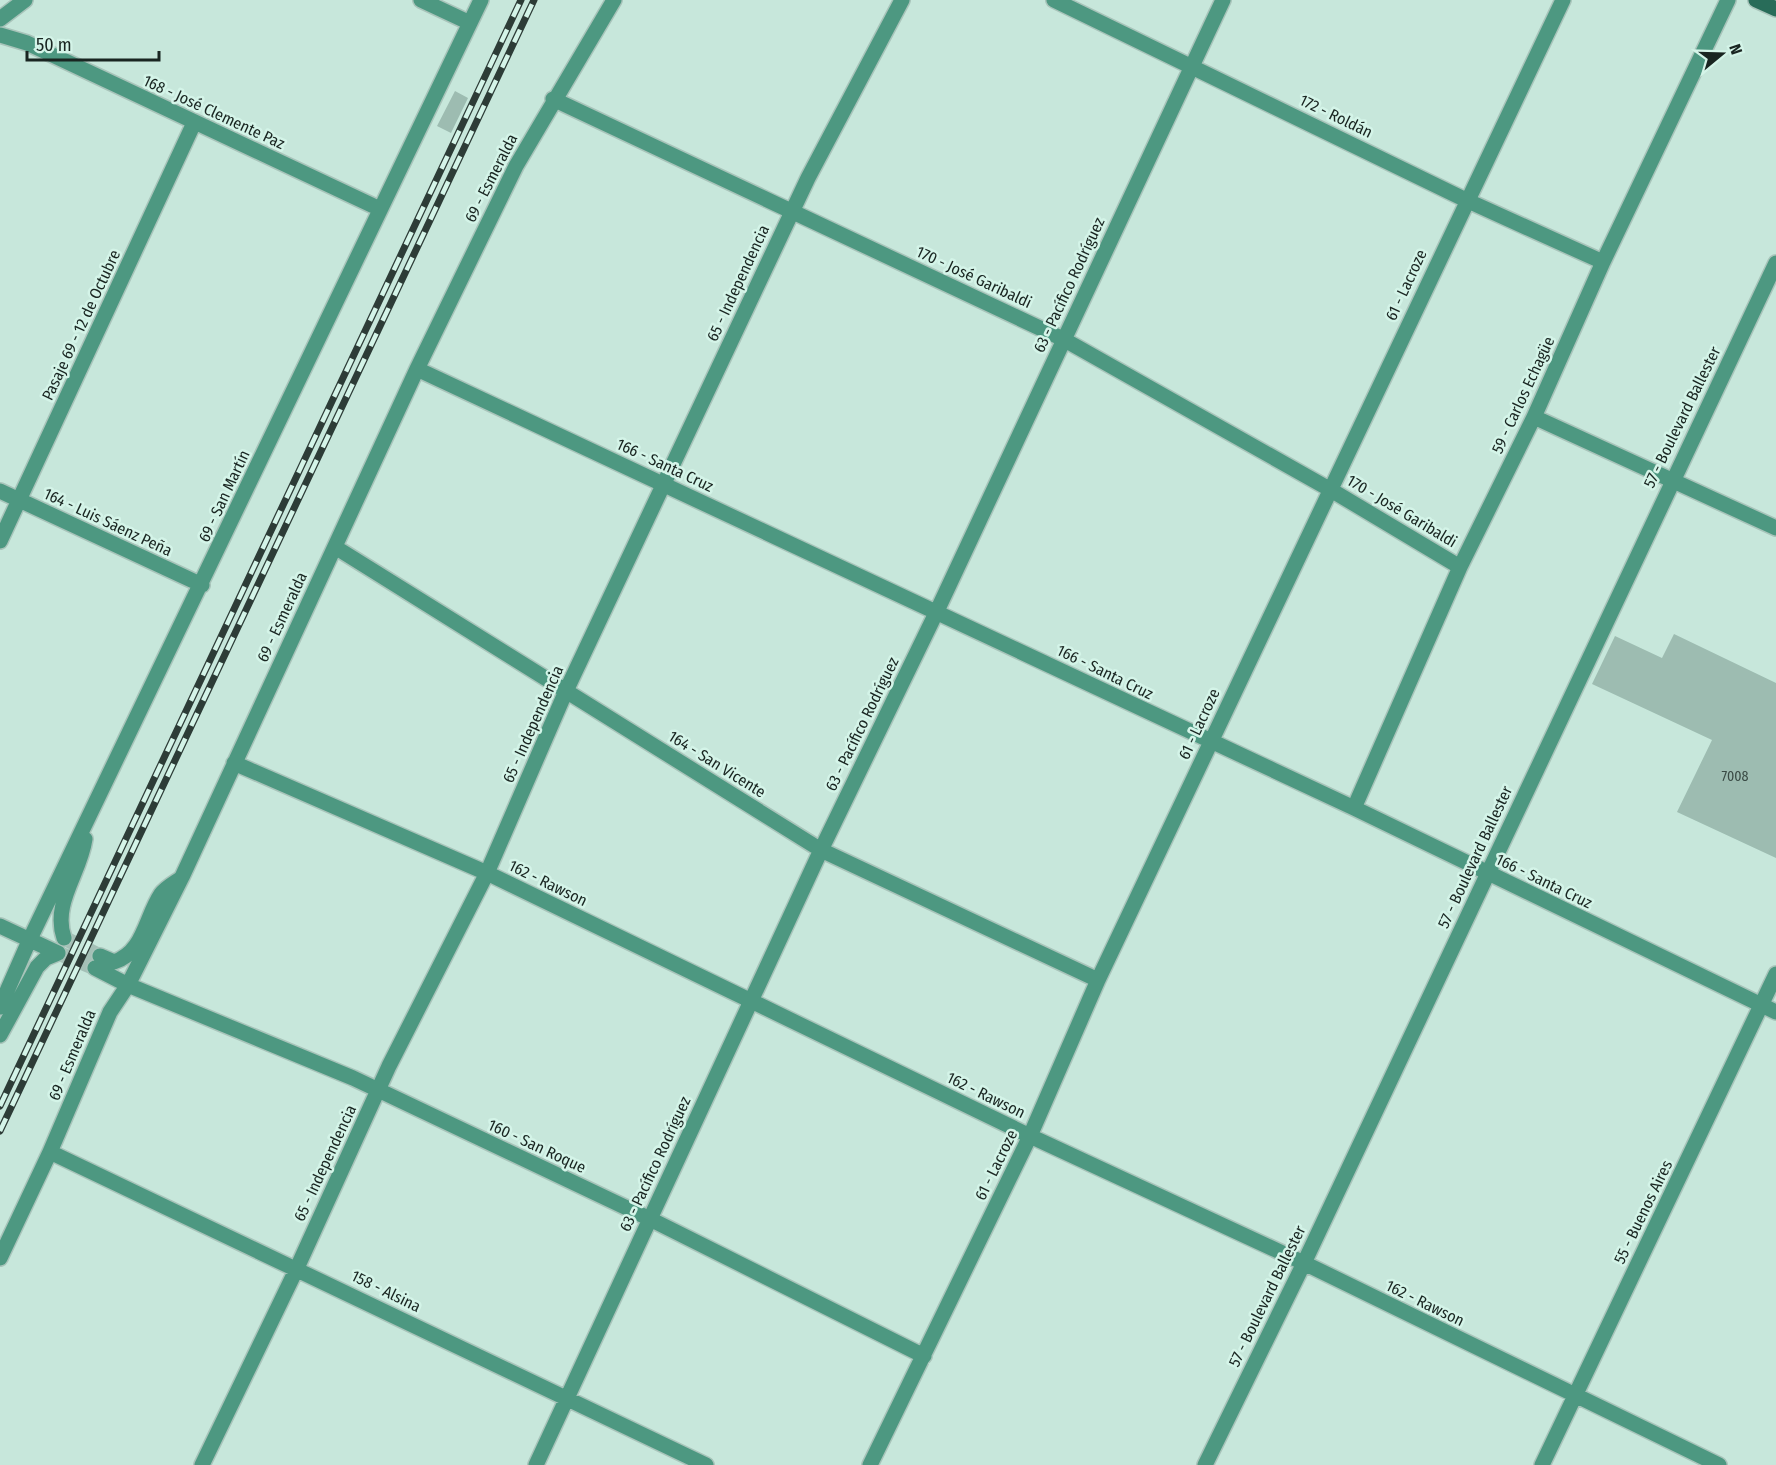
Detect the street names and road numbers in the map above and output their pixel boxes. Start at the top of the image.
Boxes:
street label: 168 - José Clemente Paz [140,71,288,153]
street label: 172 - Roldán [1296,90,1376,142]
street label: 69 - Esmeralda [461,130,521,225]
street label: 63 - Pacífico Rodríguez [1029,214,1109,356]
street label: 65 - Independencia [703,222,773,344]
street label: 170 - José Garibaldi [913,242,1035,312]
street label: 61 - Lacroze [1381,246,1431,324]
street label: Pasaje 69 - 12 de Octubre [38,247,124,403]
street label: 59 - Carlos Echagüe [1488,334,1558,456]
street label: 57 - Boulevard Ballester [1640,343,1725,491]
street label: 166 - Santa Cruz [614,434,716,496]
street label: 69 - San Martín [194,447,254,545]
street label: 170 - José Garibaldi [1344,471,1460,551]
street label: 164 - Luis Sáenz Peña [41,484,175,560]
street label: 69 - Esmeralda [253,569,311,665]
street label: 166 - Santa Cruz [1054,641,1156,703]
street label: 63 - Pacífico Rodríguez [821,654,903,794]
street label: 65 - Independencia [499,662,567,786]
street label: 61 - Lacroze [1174,685,1224,763]
street label: 164 - San Vicente [665,726,769,802]
street label: 57 - Boulevard Ballester [1434,783,1516,931]
street label: 166 - Santa Cruz [1493,850,1595,912]
street label: 162 - Rawson [506,856,590,910]
street label: 69 - Esmeralda [44,1007,100,1103]
street label: 162 - Rawson [944,1068,1028,1122]
street label: 63 - Pacífico Rodríguez [615,1093,695,1235]
street label: 65 - Independencia [290,1102,360,1224]
street label: 160 - San Roque [485,1115,589,1177]
street label: 61 - Lacroze [971,1127,1021,1203]
street label: 55 - Buenos Aires [1610,1157,1676,1267]
street label: 57 - Boulevard Ballester [1225,1222,1310,1370]
street label: 158 - Alsina [348,1266,424,1316]
street label: 162 - Rawson [1383,1276,1467,1330]

